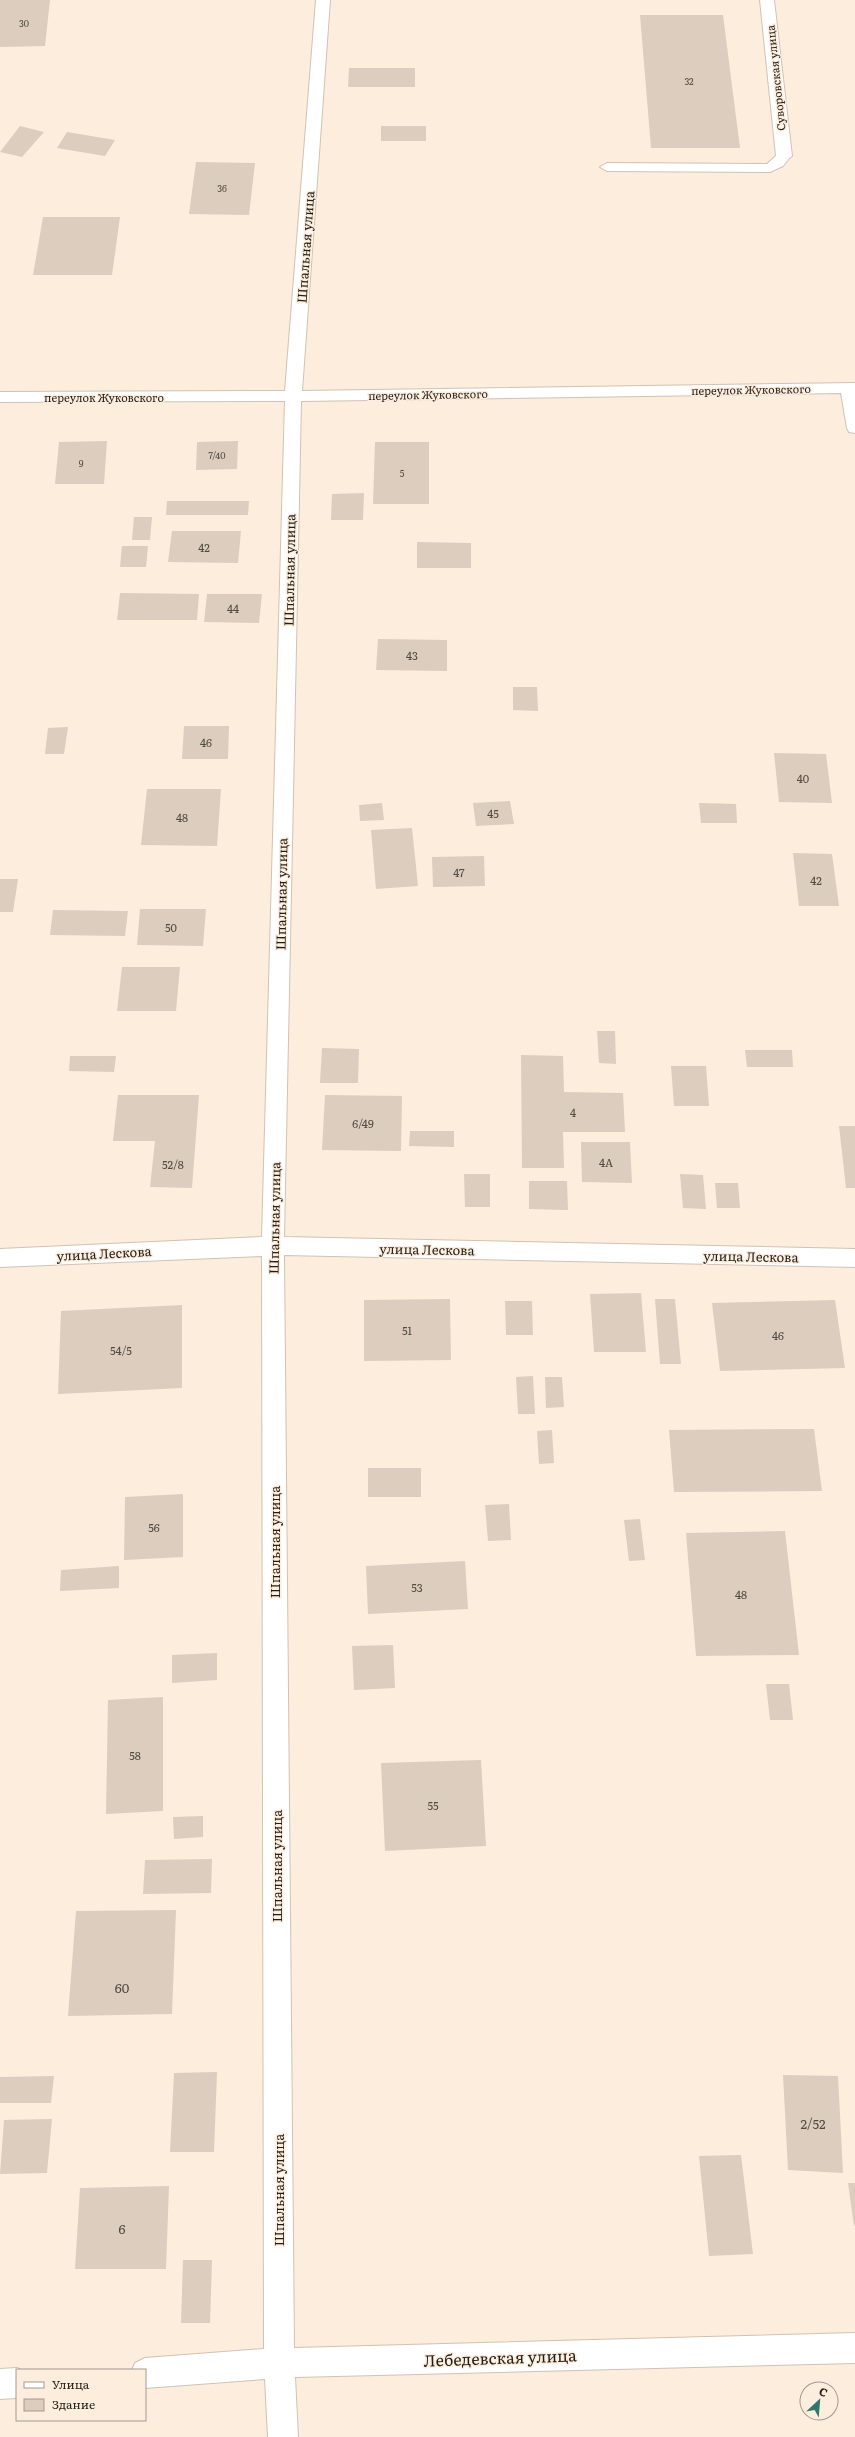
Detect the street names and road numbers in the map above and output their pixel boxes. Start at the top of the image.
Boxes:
street label: Суворовская улица [761,24,789,132]
street label: Шпальная улица [292,190,318,304]
street label: переулок Жуковского [691,380,811,398]
street label: переулок Жуковского [368,385,488,403]
street label: переулок Жуковского [44,389,164,405]
street label: Шпальная улица [279,514,299,626]
street label: Шпальная улица [271,838,291,950]
street label: Шпальная улица [264,1162,284,1274]
street label: улица Лескова [379,1239,475,1259]
street label: улица Лескова [56,1241,152,1265]
street label: улица Лескова [703,1246,799,1266]
street label: Шпальная улица [265,1486,284,1598]
street label: Шпальная улица [267,1810,286,1922]
street label: Шпальная улица [269,2134,288,2246]
street label: Лебедевская улица [423,2342,577,2372]

